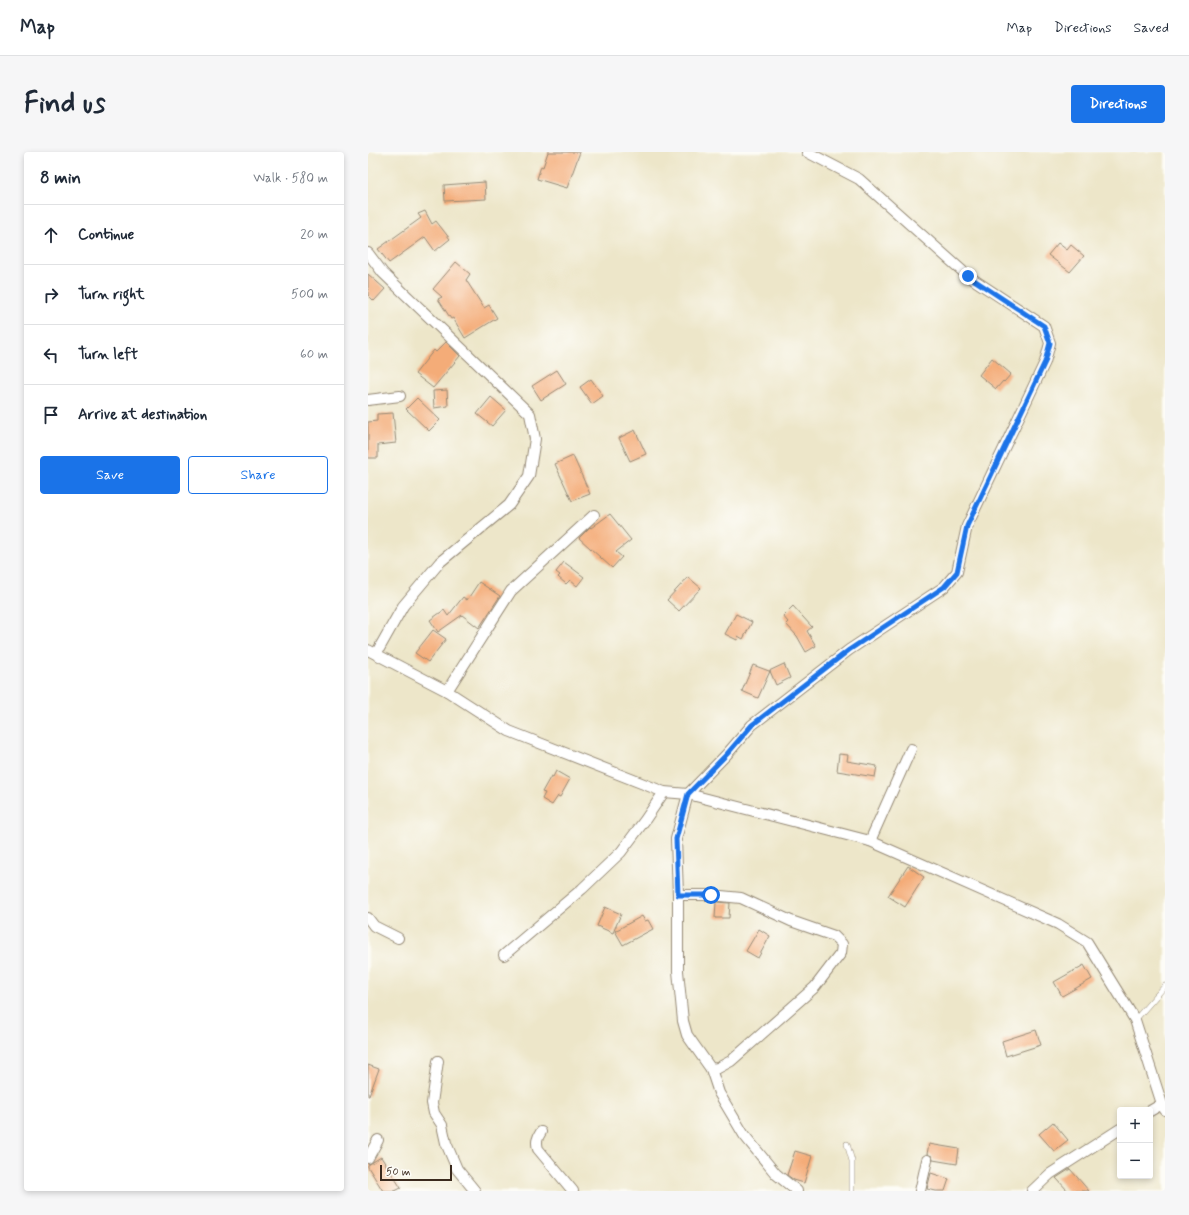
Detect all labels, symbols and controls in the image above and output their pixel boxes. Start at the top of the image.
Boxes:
text: Map [20,15,55,40]
text: Map [1006,19,1032,37]
text: Directions [1054,19,1112,37]
text: Saved [1134,19,1169,37]
button: Directions [1071,85,1165,123]
text: Find us [24,86,105,123]
text: 8 min [40,167,81,189]
text: Walk · 580 m [253,170,328,187]
icon: ahead [40,224,62,246]
text: Continue [78,225,134,245]
text: 20 m [300,226,328,243]
route end [959,267,977,285]
icon: right [40,284,62,306]
text: Turn right [78,285,145,305]
text: 500 m [291,286,328,303]
icon: left [40,344,62,366]
text: Turn left [78,345,138,365]
text: 60 m [300,346,328,363]
icon: arrive [40,404,62,426]
text: Arrive at destination [78,405,207,425]
button: Save [40,456,180,494]
button: Share [188,456,328,494]
route start [702,886,720,904]
map controls [1117,1107,1153,1179]
button: + [1117,1107,1153,1143]
button: − [1117,1143,1153,1179]
scale bar [380,1163,452,1182]
text: 50 m [386,1165,411,1179]

